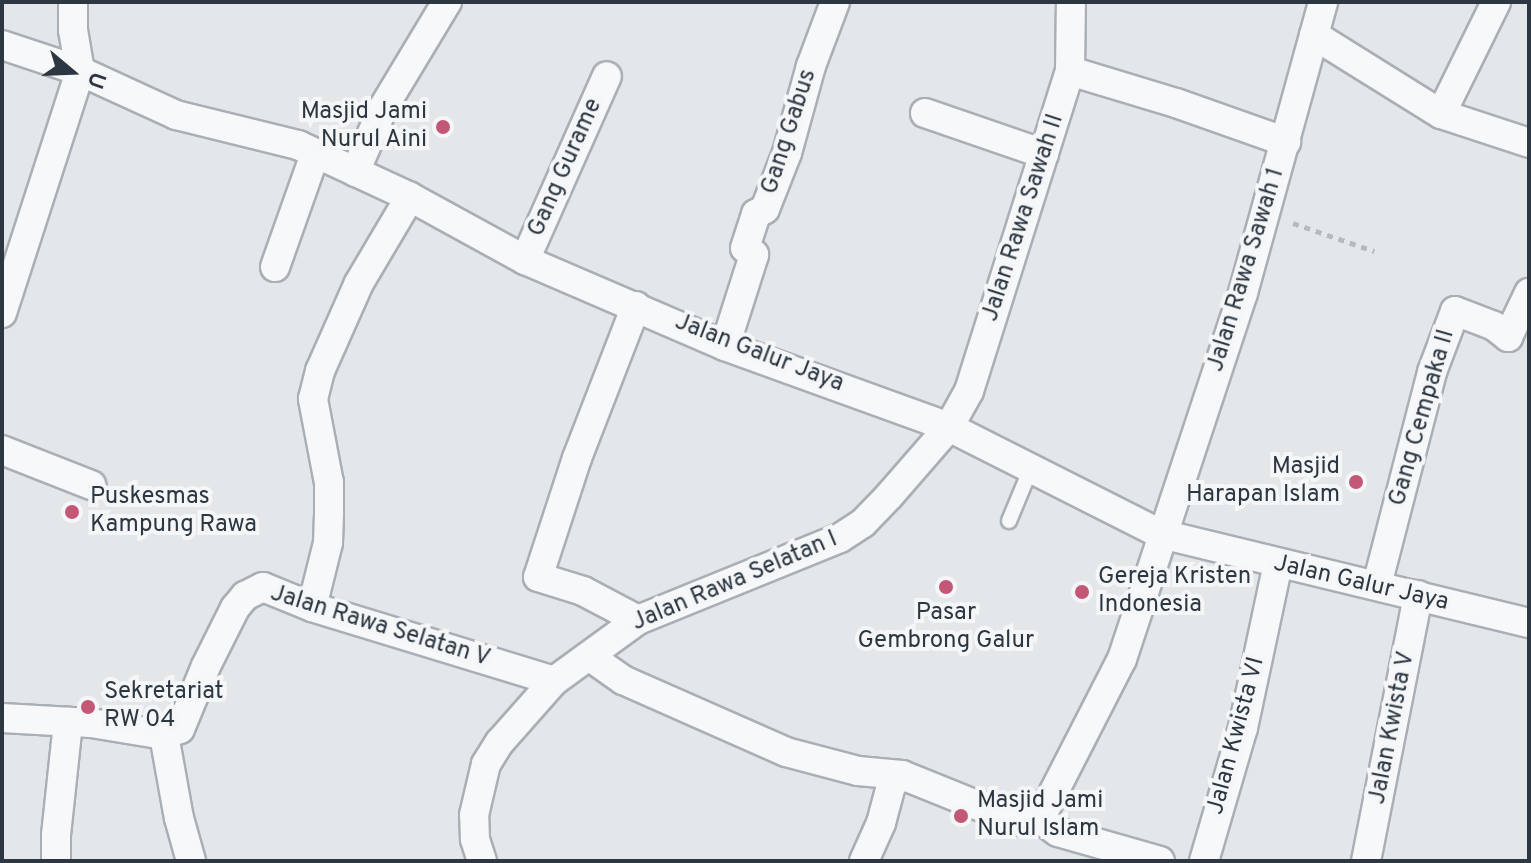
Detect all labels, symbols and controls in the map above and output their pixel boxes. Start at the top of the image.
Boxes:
north arrow [32,32,112,112]
street label: Gang Gabus [756,66,824,198]
text: U [80,68,110,92]
street label: Gang Gurame [523,95,609,241]
place label: Masjid Jami Nurul Aini [301,99,427,155]
street label: Jalan Rawa Sawah II [977,111,1071,325]
marker: Masjid Jami Nurul Aini [434,118,452,136]
street label: Jalan Rawa Sawah 1 [1202,165,1292,375]
street label: Jalan Galur Jaya [670,309,848,399]
street label: Gang Cempaka II [1384,326,1462,510]
place label: Masjid Harapan Islam [1186,454,1340,510]
marker: Masjid Harapan Islam [1347,473,1365,491]
place label: Puskesmas Kampung Rawa [90,484,257,540]
marker: Puskesmas Kampung Rawa [61,501,83,523]
street label: Jalan Rawa Selatan I [628,526,842,638]
street label: Jalan Galur Jaya [1271,550,1451,618]
place label: Gereja Kristen Indonesia [1098,564,1251,620]
marker: Pasar Gembrong Galur [937,578,955,596]
street label: Jalan Rawa Selatan V [266,580,494,674]
marker: Gereja Kristen Indonesia [1073,583,1091,601]
place label: Pasar Gembrong Galur [858,600,1034,656]
street label: Jalan Kwista V [1364,649,1422,807]
street label: Jalan Kwista VI [1202,654,1272,818]
place label: Sekretariat RW 04 [104,679,224,735]
marker: Sekretariat RW 04 [79,698,97,716]
place label: Masjid Jami Nurul Islam [977,788,1103,844]
marker: Masjid Jami Nurul Islam [952,807,970,825]

